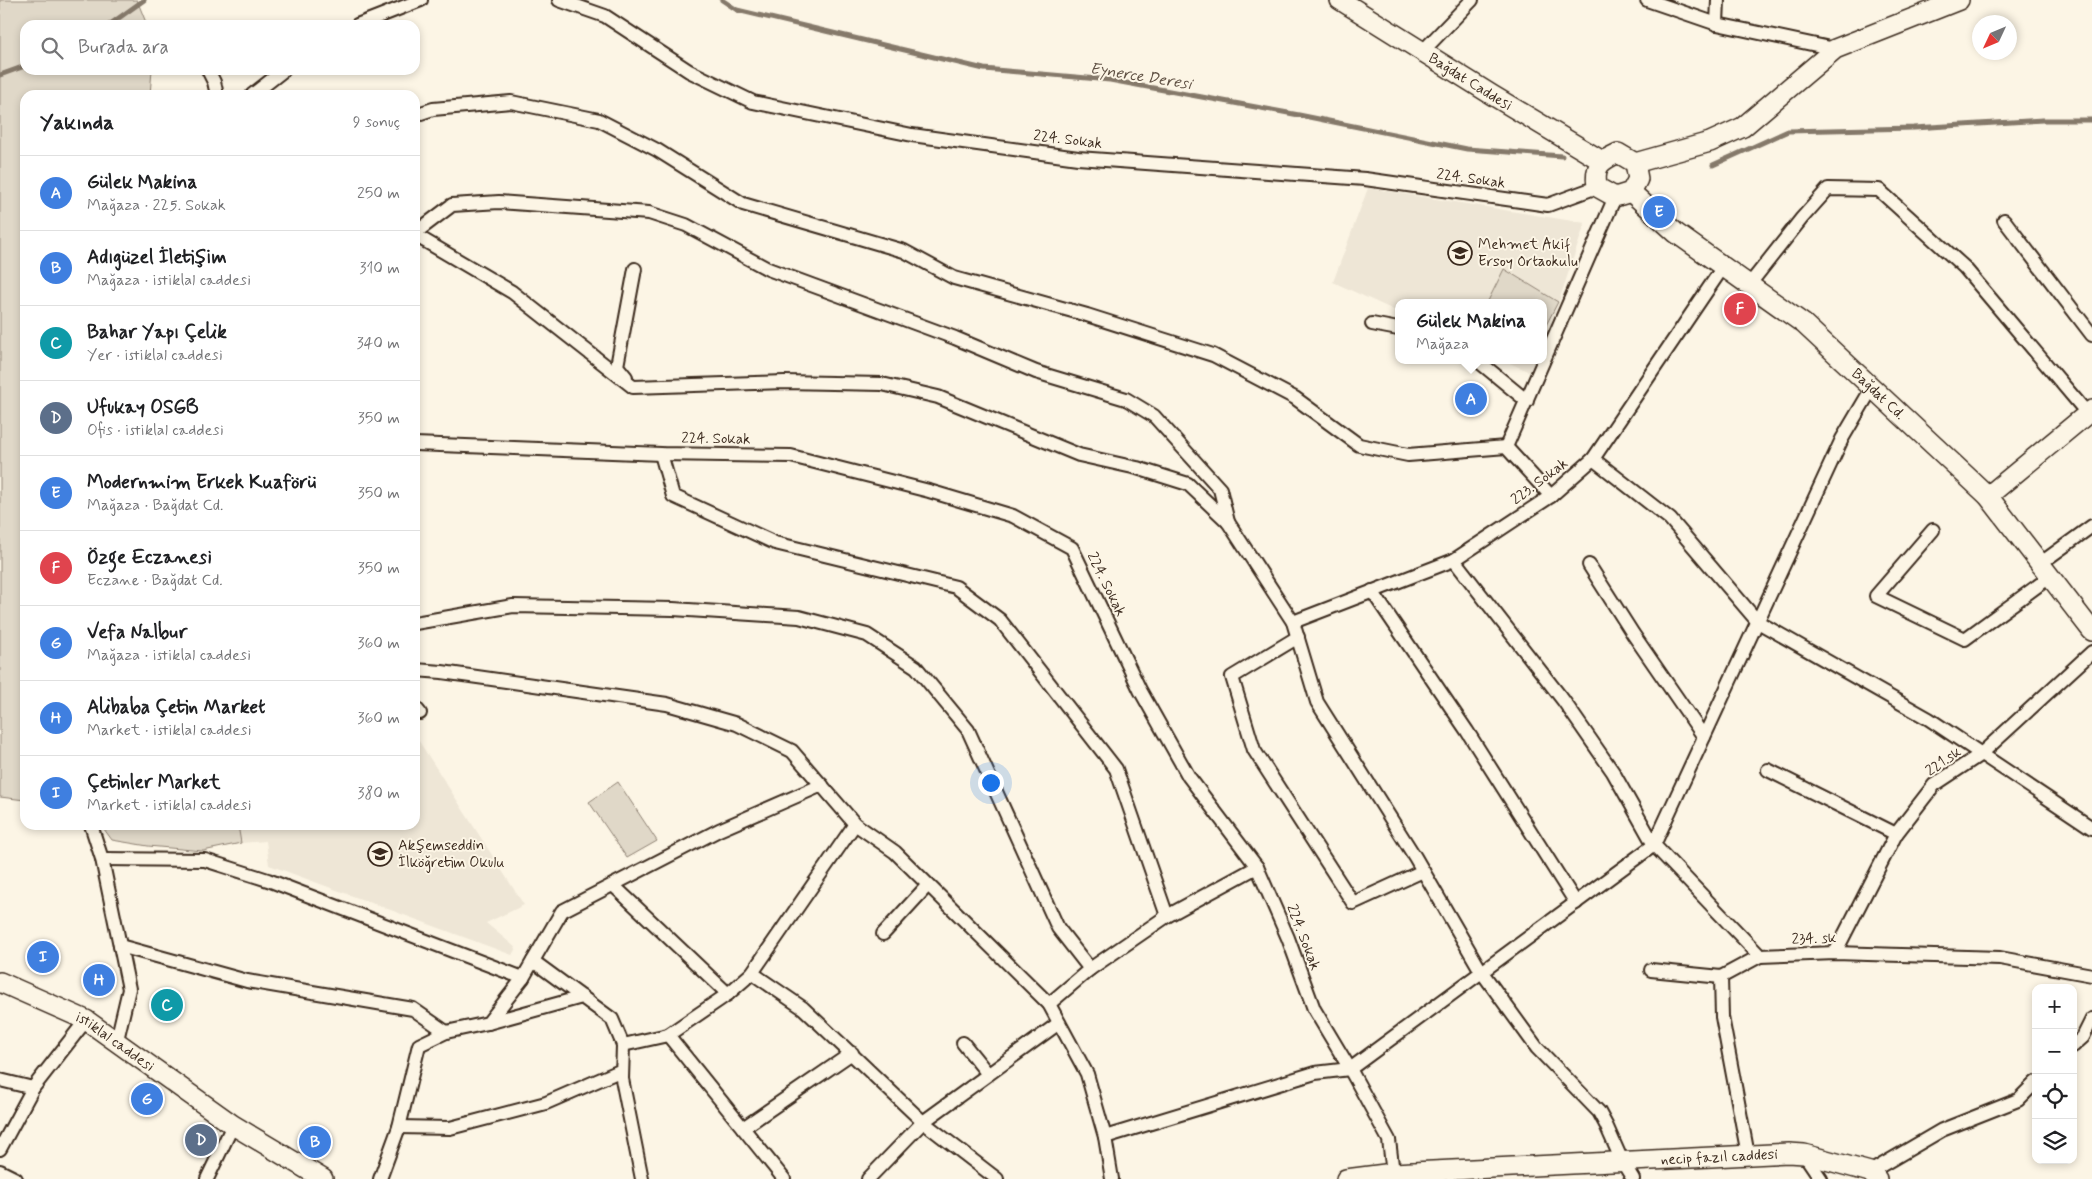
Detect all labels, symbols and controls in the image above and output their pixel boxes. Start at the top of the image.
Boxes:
north arrow [1972,15,2017,60]
search box [20,20,420,75]
icon: search [38,34,66,62]
text: Burada ara [78,35,169,60]
street label: Bağdat Caddesi [1424,49,1516,116]
water label: Eynerce Deresi [1088,58,1195,95]
text: Yakında [40,109,114,137]
text: 9 sonuç [353,112,400,133]
street label: 224. Sokak [1032,126,1103,154]
street label: 224. Sokak [1435,164,1507,194]
text: Gülek Makina [87,170,197,195]
text: A [51,183,61,204]
text: 250 m [357,183,400,204]
pin: E [1643,193,1675,231]
text: Mağaza · 225. Sokak [87,195,226,216]
place label: Mehmet Akif Ersoy Ortaokulu [1478,235,1578,272]
school or university icon: Mehmet Akif Ersoy Ortaokulu [1447,240,1473,266]
text: Adıgüzel İletişim [87,245,227,270]
text: B [51,258,61,279]
text: 310 m [359,258,400,279]
text: Mağaza · istiklal caddesi [87,270,251,291]
pin: F [1724,290,1756,328]
popup [1395,299,1547,364]
text: Gülek Makina [1416,309,1526,334]
text: Bahar Yapı Çelik [87,320,227,345]
text: C [50,333,62,354]
text: 340 m [356,333,400,354]
text: Mağaza [1416,334,1469,355]
text: Yer · istiklal caddesi [87,345,223,366]
street label: Bağdat Cd. [1847,364,1909,424]
pin: A [1455,380,1487,418]
text: Ufukay OSGB [87,395,199,420]
text: D [50,408,62,429]
text: 350 m [358,408,400,429]
text: Ofis · istiklal caddesi [87,420,224,441]
street label: 224. Sokak [681,428,751,450]
street label: 223. Sokak [1507,454,1572,510]
text: Modernmim Erkek Kuaförü [87,470,316,495]
text: E [51,483,61,504]
text: 350 m [358,483,400,504]
text: Mağaza · Bağdat Cd. [87,495,223,516]
text: Özge Eczanesi [87,545,212,570]
street label: 224. Sokak [1082,549,1130,620]
text: F [52,558,60,579]
text: 350 m [358,558,400,579]
text: Eczane · Bağdat Cd. [87,570,223,591]
text: Vefa Nalbur [87,620,187,645]
text: G [51,633,61,654]
text: 360 m [357,633,400,654]
text: Mağaza · istiklal caddesi [87,645,251,666]
text: Alibaba Çetin Market [87,695,265,720]
text: H [51,708,61,729]
text: 360 m [357,708,400,729]
text: Market · istiklal caddesi [87,720,251,741]
street label: 221.sk [1922,742,1966,781]
text: Çetinler Market [87,770,220,795]
your location [978,770,1004,796]
text: I [52,783,60,804]
text: 380 m [357,783,400,804]
text: Market · istiklal caddesi [87,795,251,816]
place label: Akşemseddin İlköğretim Okulu [398,836,504,873]
school or university icon: Akşemseddin İlköğretim Okulu [367,841,393,867]
street label: 224. Sokak [1281,901,1325,973]
street label: 234. sk [1791,928,1837,950]
pin: I [27,938,59,976]
pin: H [83,961,115,999]
map controls [2032,984,2077,1164]
button: + [2032,984,2077,1029]
pin: C [151,986,183,1024]
street label: istiklal caddesi [72,1008,158,1077]
button: − [2032,1029,2077,1074]
button: locate [2032,1074,2077,1119]
pin: G [131,1080,163,1118]
button: layers [2032,1119,2077,1164]
pin: D [185,1121,217,1159]
pin: B [299,1123,331,1161]
street label: necip fazıl caddesi [1660,1145,1778,1170]

